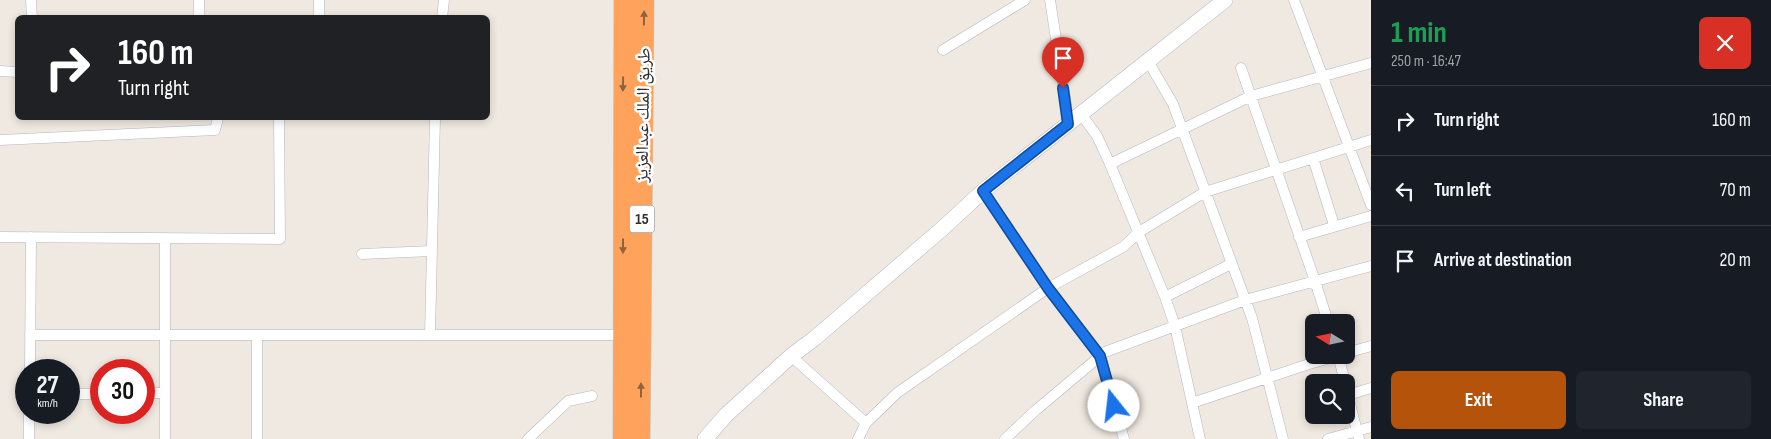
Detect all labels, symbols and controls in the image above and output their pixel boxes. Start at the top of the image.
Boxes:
one-way arrow [640,10,648,26]
text: 1 min [1391,15,1447,51]
button: close [1699,17,1751,69]
text: 160 m [118,32,194,75]
icon: right [35,35,100,100]
pin [1042,37,1084,88]
icon: arrive [1049,44,1077,72]
street label: طريق الملك عبدالعزيز [631,47,655,184]
text: 250 m · 16:47 [1391,52,1461,71]
text: Turn right [118,75,189,102]
one-way arrow [619,76,627,92]
icon: right [1391,107,1419,135]
text: Turn right [1434,109,1499,132]
text: 160 m [1712,109,1751,132]
icon: left [1391,177,1419,205]
text: Turn left [1434,179,1491,202]
text: 70 m [1720,179,1751,202]
road number: 15 [630,205,654,232]
one-way arrow [619,238,627,254]
icon: arrive [1391,247,1419,275]
text: Arrive at destination [1434,249,1572,272]
text: 20 m [1719,249,1751,272]
north arrow [1305,314,1355,364]
map controls [1305,314,1355,424]
speed limit sign: 30 [90,359,155,424]
text: 27 [37,370,58,401]
button: Exit [1391,371,1566,429]
button: Share [1576,371,1751,429]
button: search [1305,374,1355,424]
position arrow [1087,379,1139,431]
one-way arrow [637,382,645,398]
text: km/h [37,396,58,411]

